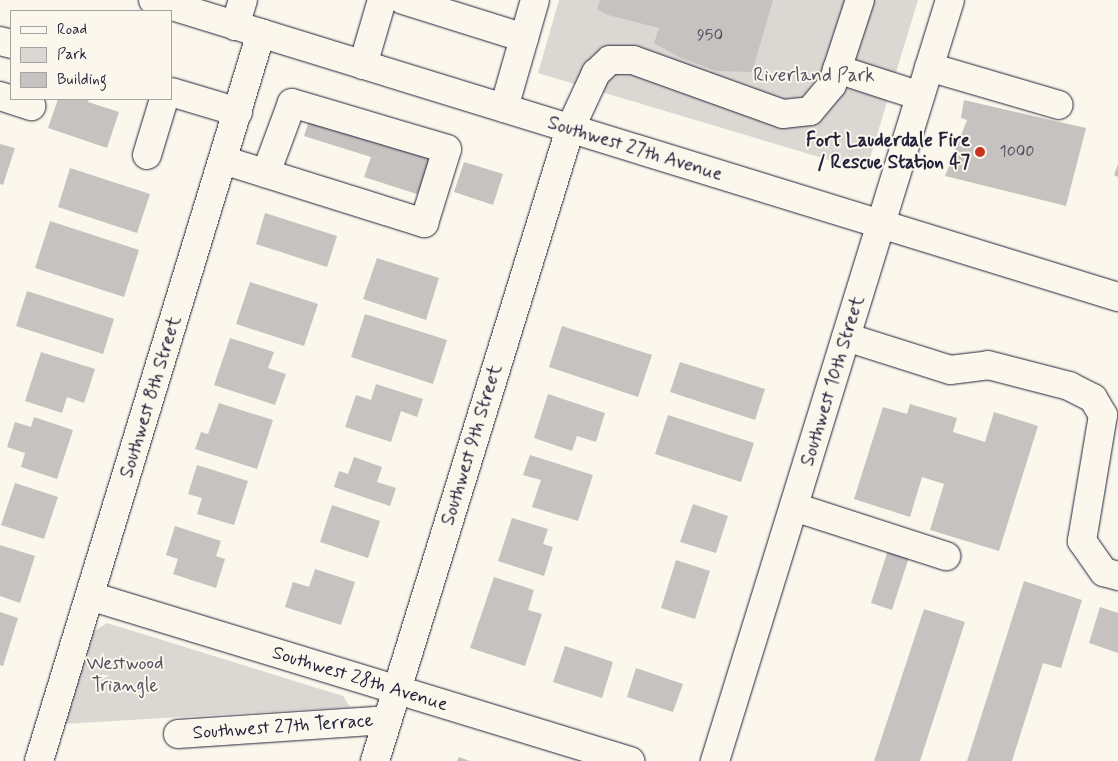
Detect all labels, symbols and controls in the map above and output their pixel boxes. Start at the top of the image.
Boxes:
legend [10,10,172,100]
text: Road [57,20,87,40]
house number: 950 [697,26,723,46]
text: Park [57,45,87,65]
park label: Riverland Park [753,65,875,87]
text: Building [57,70,107,90]
street label: Southwest 27th Avenue [545,112,725,186]
place label: Fort Lauderdale Fire / Rescue Station 47 [807,130,970,174]
house number: 1000 [1000,142,1034,162]
marker: Fort Lauderdale Fire / Rescue Station 47 [974,146,986,158]
street label: Southwest 10th Street [796,293,870,469]
street label: Southwest 8th Street [115,313,187,481]
street label: Southwest 9th Street [437,362,507,528]
street label: Southwest 28th Avenue [269,641,451,717]
park label: Westwood Triangle [86,653,164,697]
street label: Southwest 27th Terrace [192,709,374,745]

